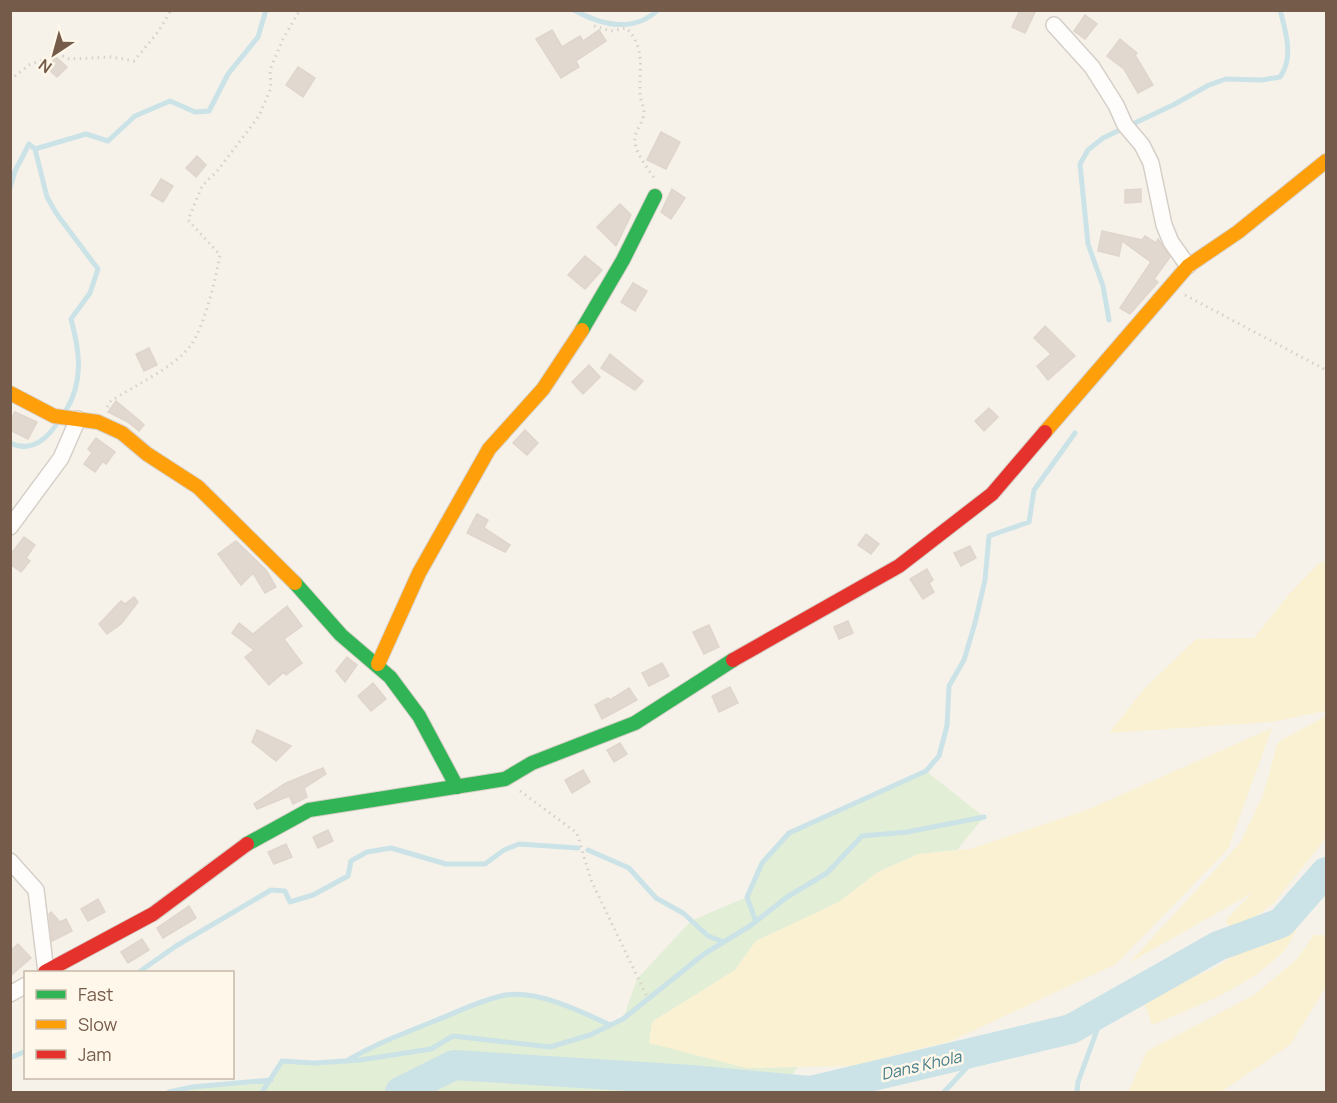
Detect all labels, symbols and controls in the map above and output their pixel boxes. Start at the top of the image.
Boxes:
north arrow [24,24,84,84]
text: N [34,54,56,78]
legend [24,971,234,1079]
text: Fast [78,982,113,1006]
text: Slow [78,1012,118,1036]
text: Jam [78,1042,112,1066]
water label: Dans Khola [879,1045,964,1085]

